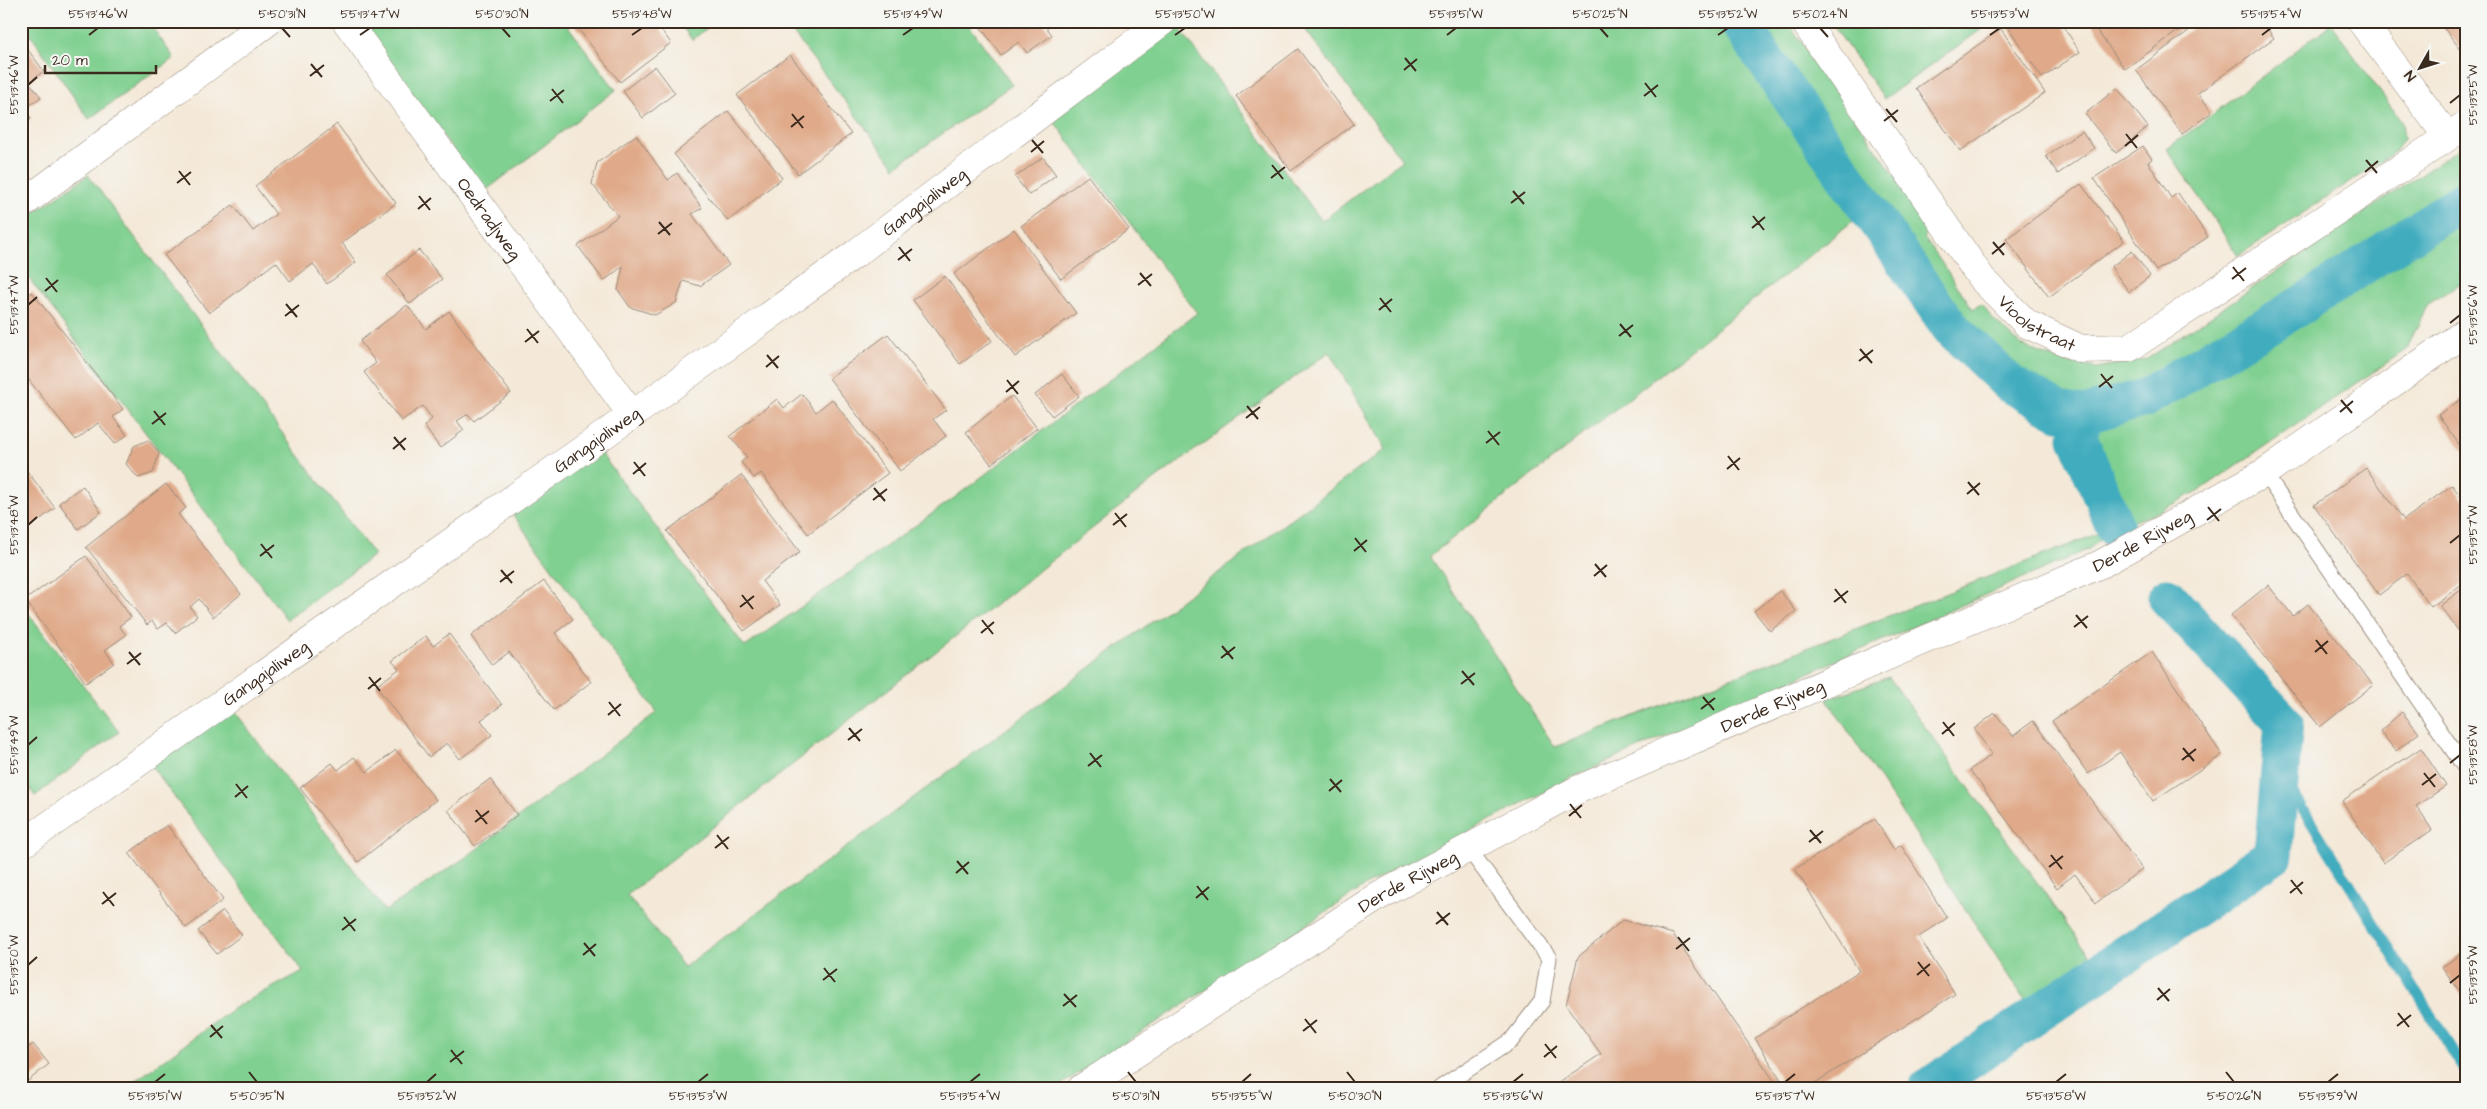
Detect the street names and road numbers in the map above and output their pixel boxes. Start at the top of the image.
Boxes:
street label: Gangajaliweg [877,161,973,242]
street label: Oedradjweg [451,172,528,265]
street label: Vioolstraat [1992,289,2080,358]
street label: Gangajaliweg [548,401,646,479]
street label: Derde Rijweg [2089,503,2197,579]
street label: Gangajaliweg [217,634,314,712]
street label: Derde Rijweg [1717,672,1828,739]
street label: Derde Rijweg [1353,844,1462,919]

